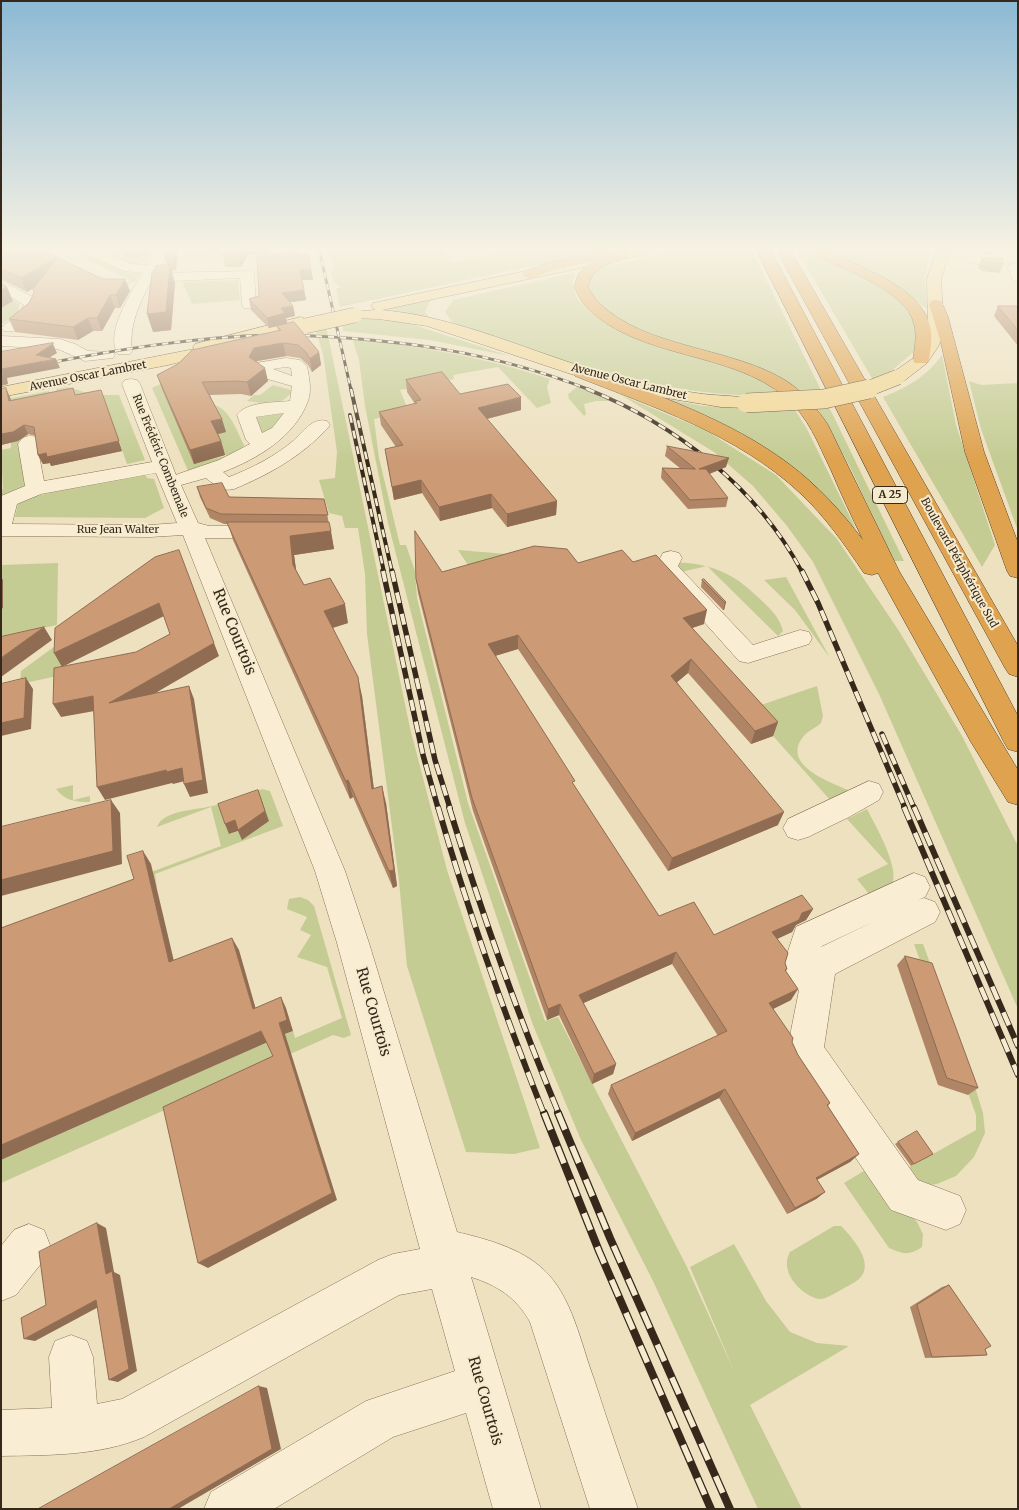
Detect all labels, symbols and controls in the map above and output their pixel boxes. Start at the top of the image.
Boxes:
street label: Avenue Oscar Lambret [28,358,148,394]
street label: Avenue Oscar Lambret [570,361,688,403]
street label: Rue Frédéric Combemale [129,392,191,520]
road number: A 25 [872,486,908,504]
street label: Boulevard Périphérique Sud [918,496,1000,630]
street label: Rue Jean Walter [77,523,159,537]
street label: Rue Courtois [208,586,260,678]
street label: Rue Courtois [352,965,394,1059]
street label: Rue Courtois [464,1354,506,1448]

